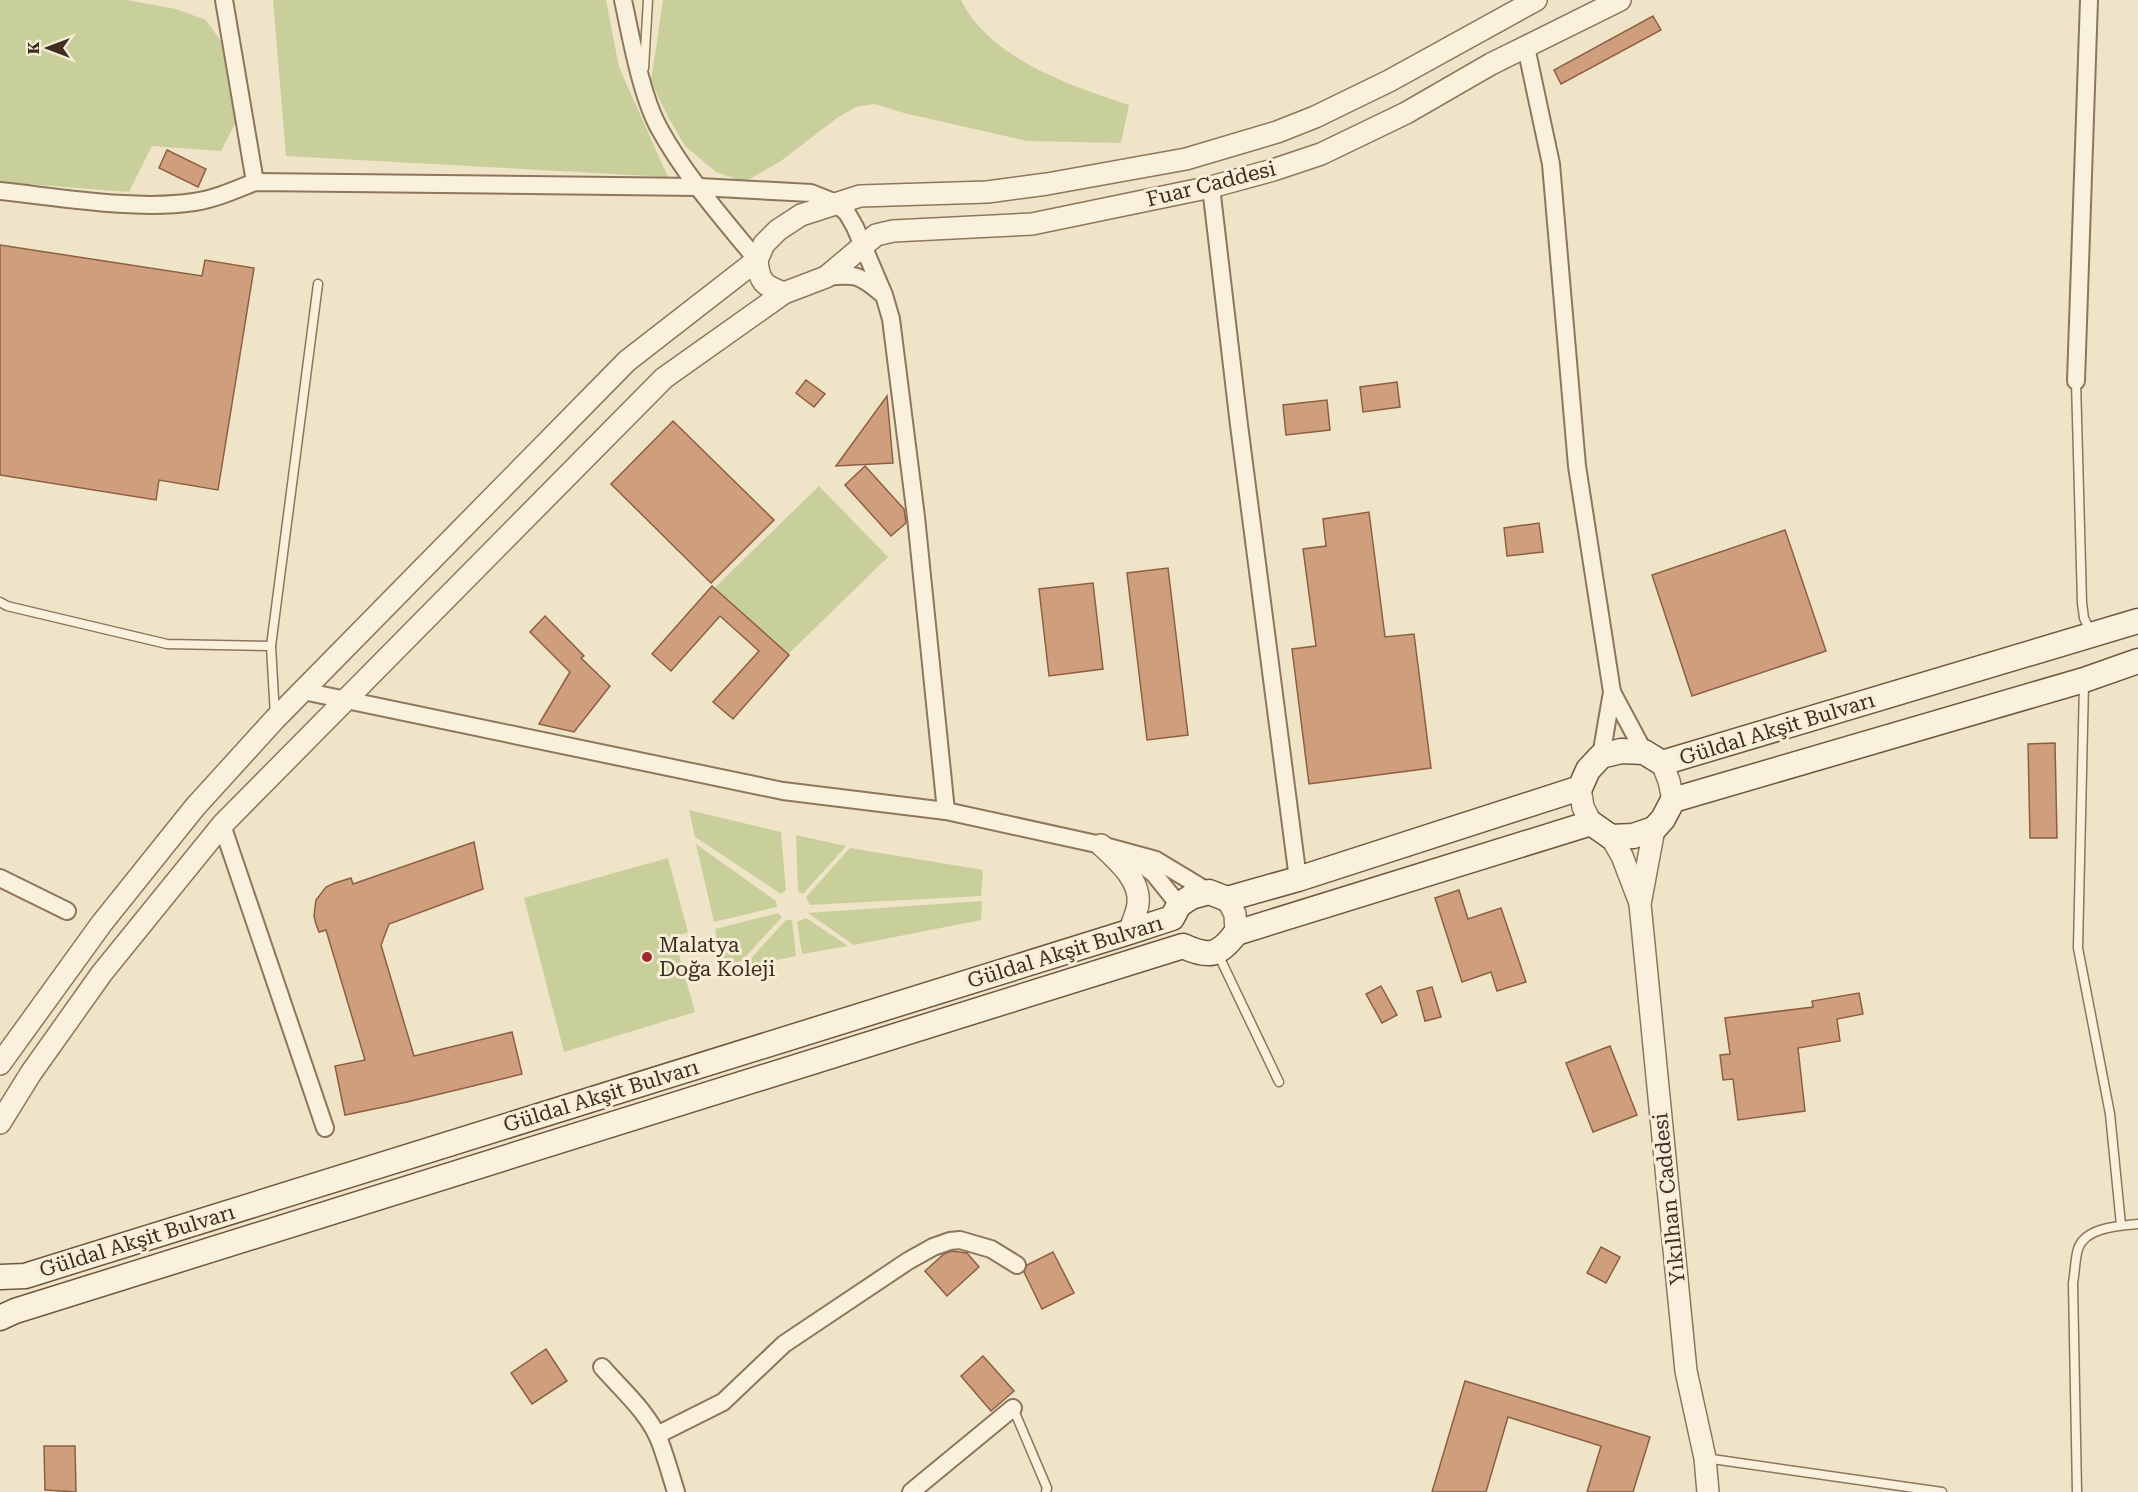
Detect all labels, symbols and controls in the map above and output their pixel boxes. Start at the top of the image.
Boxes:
north arrow [18,18,78,78]
text: K [24,41,43,54]
street label: Fuar Caddesi [1144,156,1278,212]
street label: Güldal Akşit Bulvarı [1676,688,1878,770]
street label: Güldal Akşit Bulvarı [964,911,1166,993]
place label: Malatya Doğa Koleji [659,933,775,981]
marker: Malatya Doğa Koleji [640,950,654,964]
street label: Güldal Akşit Bulvarı [500,1055,702,1137]
street label: Yıkılhan Caddesi [1648,1112,1690,1286]
street label: Güldal Akşit Bulvarı [36,1200,238,1282]

